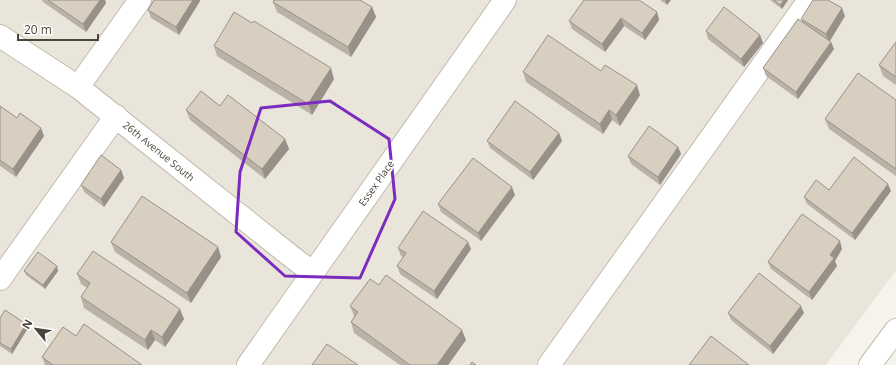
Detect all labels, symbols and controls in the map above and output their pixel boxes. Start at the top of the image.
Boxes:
scale bar [18,16,98,42]
text: 20 m [24,21,52,38]
street label: 26th Avenue South [120,118,198,184]
street label: Essex Place [355,157,397,209]
north arrow [16,309,56,349]
text: N [18,316,36,331]

